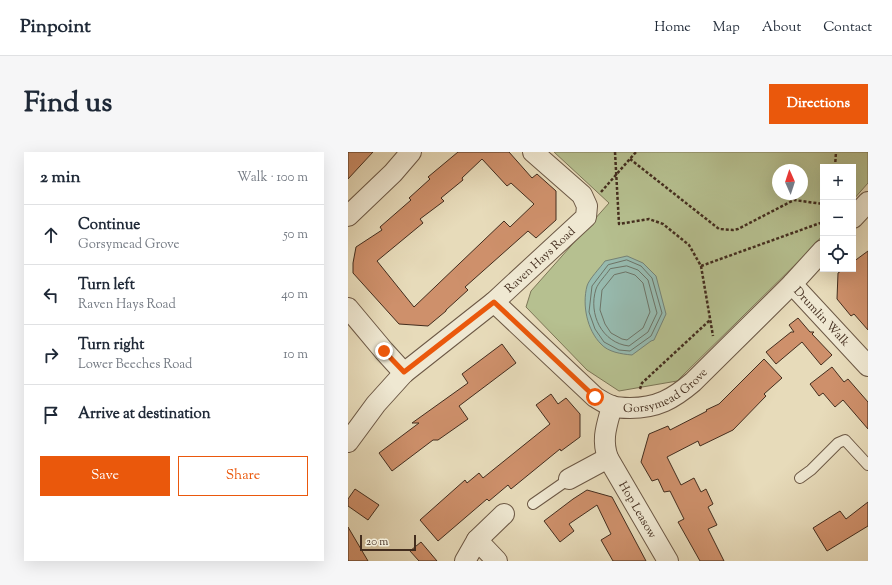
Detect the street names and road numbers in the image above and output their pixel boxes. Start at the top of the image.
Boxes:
street label: Raven Hays Road [501,223,580,298]
street label: Drumlin Walk [789,283,854,351]
street label: Gorsymead Grove [623,364,712,418]
street label: Hop Leasow [613,478,661,542]

